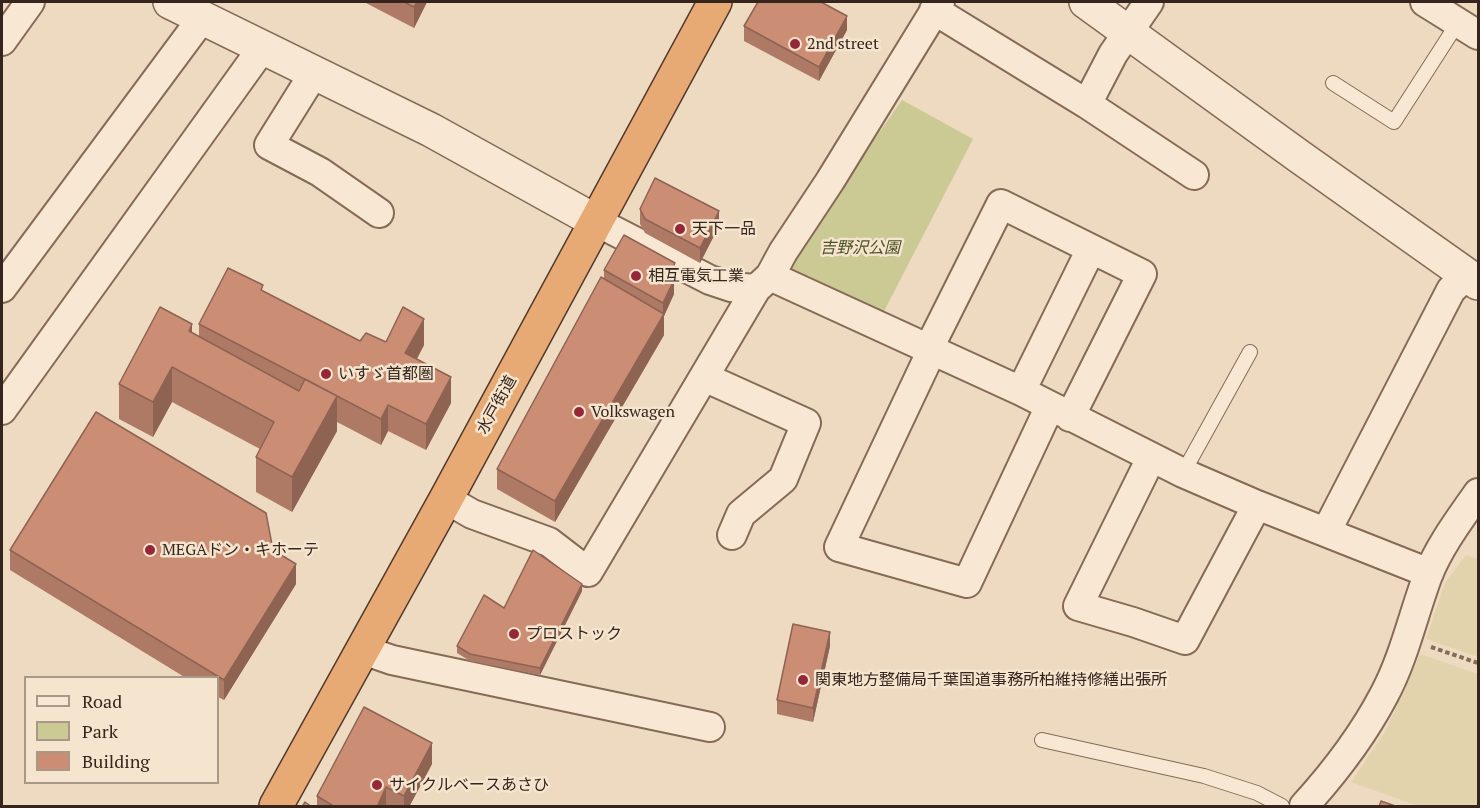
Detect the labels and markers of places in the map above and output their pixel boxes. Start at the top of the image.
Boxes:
place label: 2nd street [807,34,879,54]
marker: 2nd street [788,37,802,51]
place label: 天下一品 [692,219,756,239]
marker: 天下一品 [673,222,687,236]
place label: 相互電気工業 [648,266,744,286]
marker: 相互電気工業 [629,269,643,283]
place label: いすゞ首都圏 [338,364,434,384]
marker: いすゞ首都圏 [319,367,333,381]
place label: Volkswagen [591,402,675,422]
marker: Volkswagen [572,405,586,419]
place label: MEGAドン・キホーテ [162,540,319,560]
marker: MEGAドン・キホーテ [143,543,157,557]
place label: プロストック [526,624,622,644]
marker: プロストック [507,627,521,641]
place label: 関東地方整備局千葉国道事務所柏維持修繕出張所 [815,670,1167,690]
marker: 関東地方整備局千葉国道事務所柏維持修繕出張所 [796,673,810,687]
place label: サイクルベースあさひ [389,775,549,795]
marker: サイクルベースあさひ [370,778,384,792]

